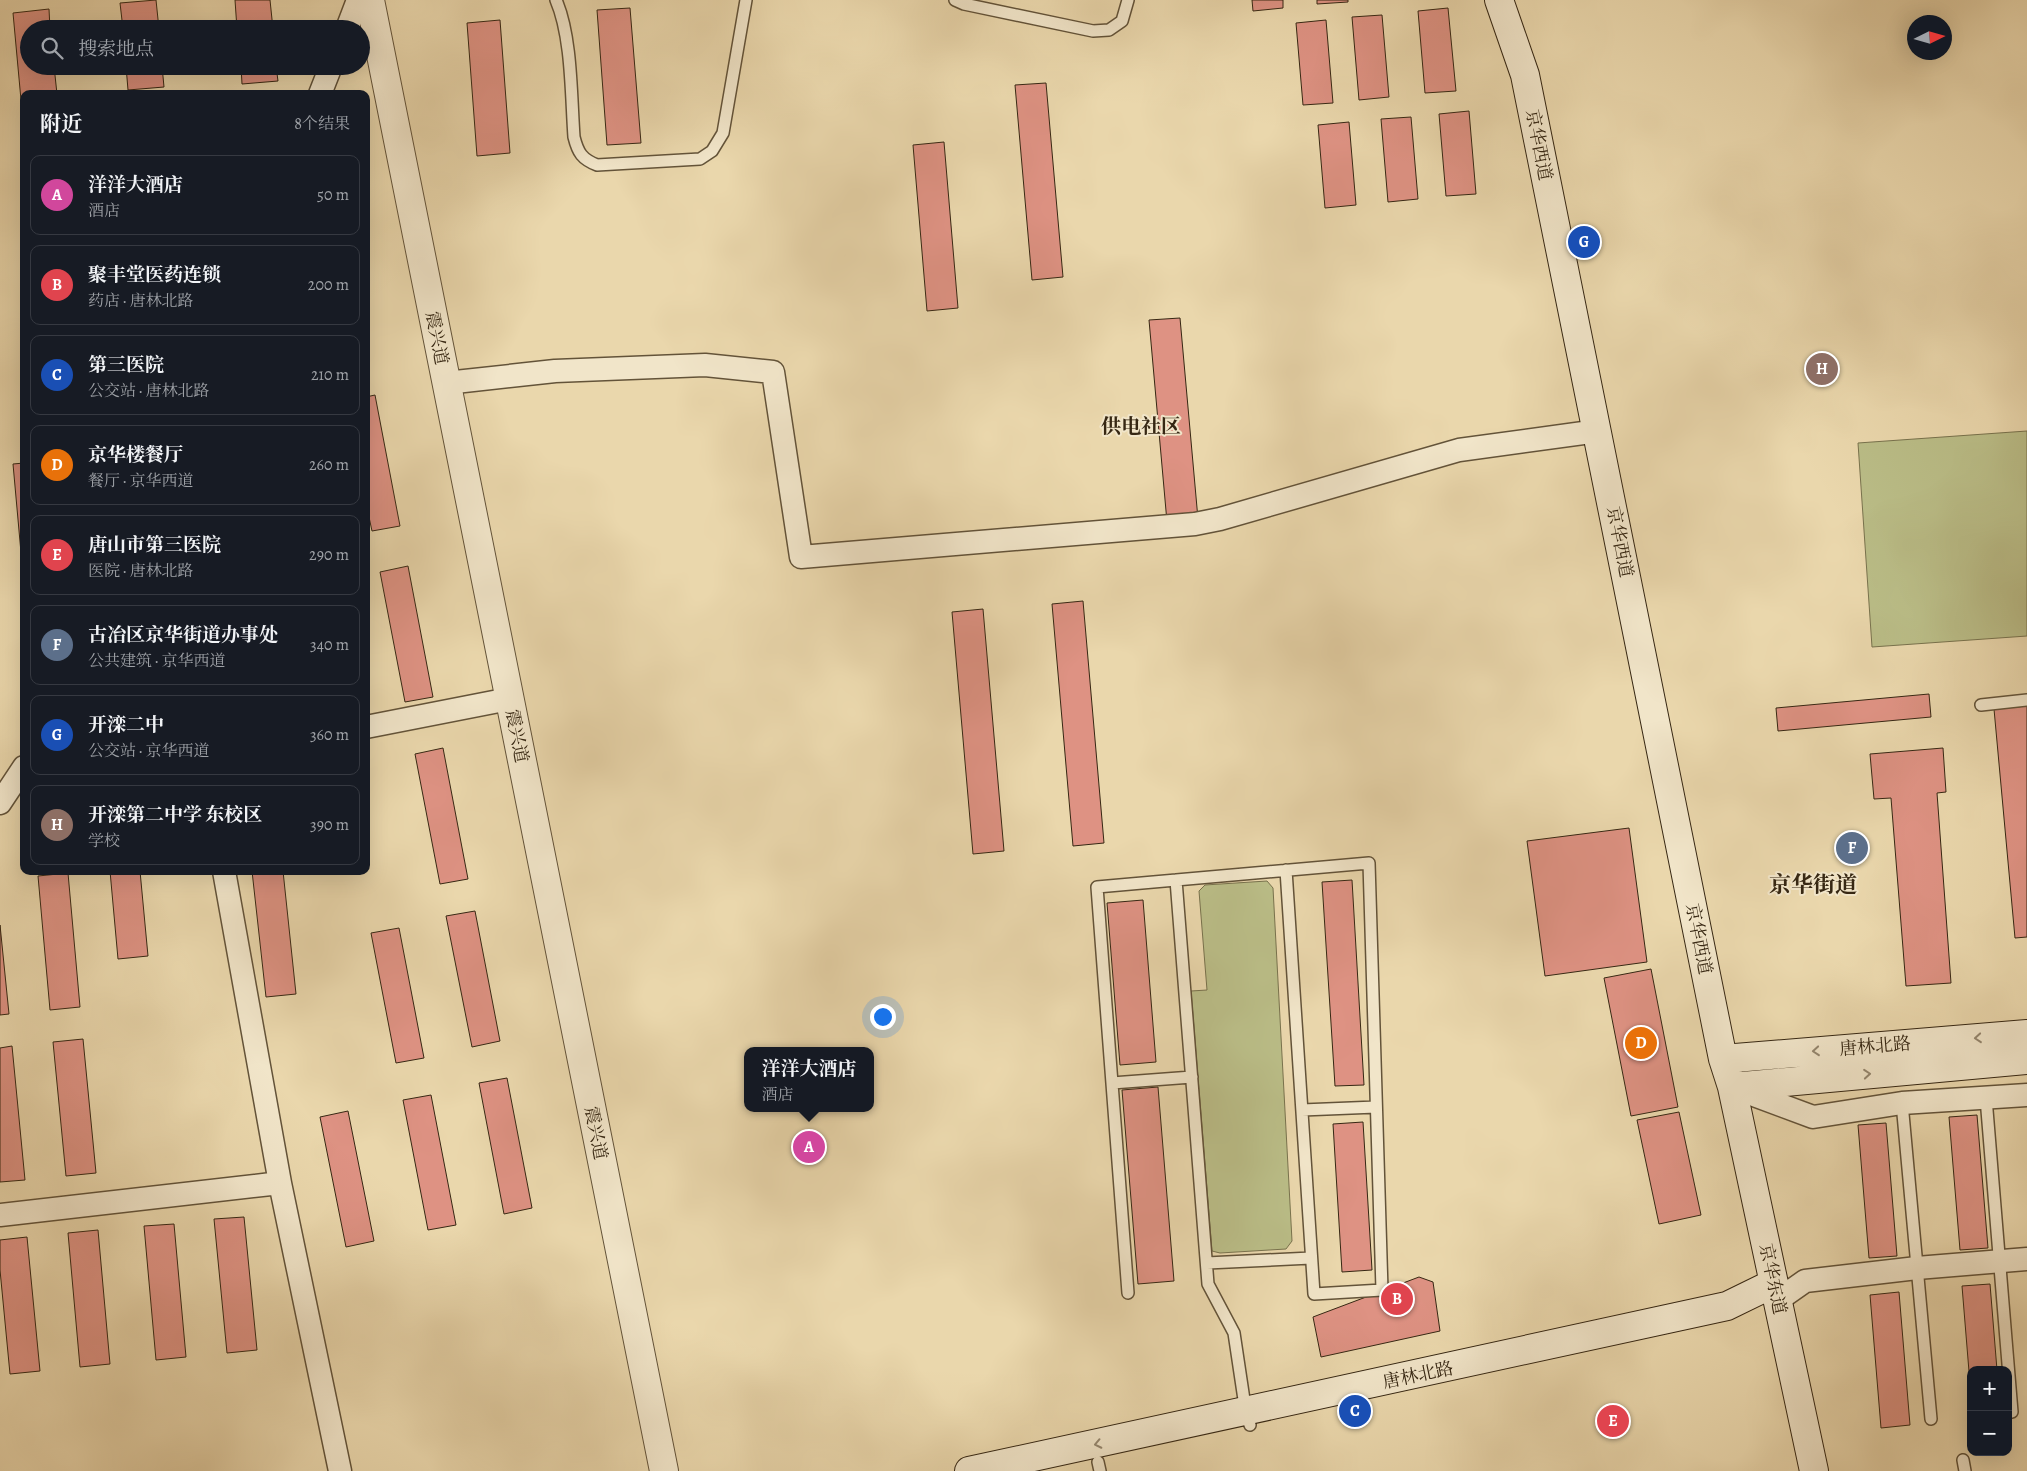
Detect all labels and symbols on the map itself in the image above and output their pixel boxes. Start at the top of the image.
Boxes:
north arrow [1907,15,1952,60]
street label: 京华西道 [1520,107,1558,183]
pin: G [1568,223,1600,261]
street label: 震兴道 [420,309,454,367]
pin: H [1806,350,1838,388]
district label: 供电社区 [1101,413,1181,440]
street label: 京华西道 [1601,504,1639,580]
street label: 震兴道 [500,707,534,765]
pin: F [1836,829,1868,867]
district label: 京华街道 [1769,870,1857,900]
street label: 京华西道 [1680,901,1718,977]
your location [870,1004,896,1030]
pin: D [1625,1024,1657,1062]
street label: 唐林北路 [1838,1031,1912,1061]
one-way arrow [1974,1032,1982,1043]
one-way arrow [1812,1045,1820,1056]
one-way arrow [1864,1069,1872,1080]
street label: 震兴道 [579,1104,613,1162]
pin: A [793,1128,825,1166]
street label: 京华东道 [1754,1241,1792,1317]
pin: B [1381,1280,1413,1318]
street label: 唐林北路 [1380,1356,1456,1394]
pin: C [1339,1392,1371,1430]
pin: E [1597,1402,1629,1440]
one-way arrow [1094,1438,1102,1449]

